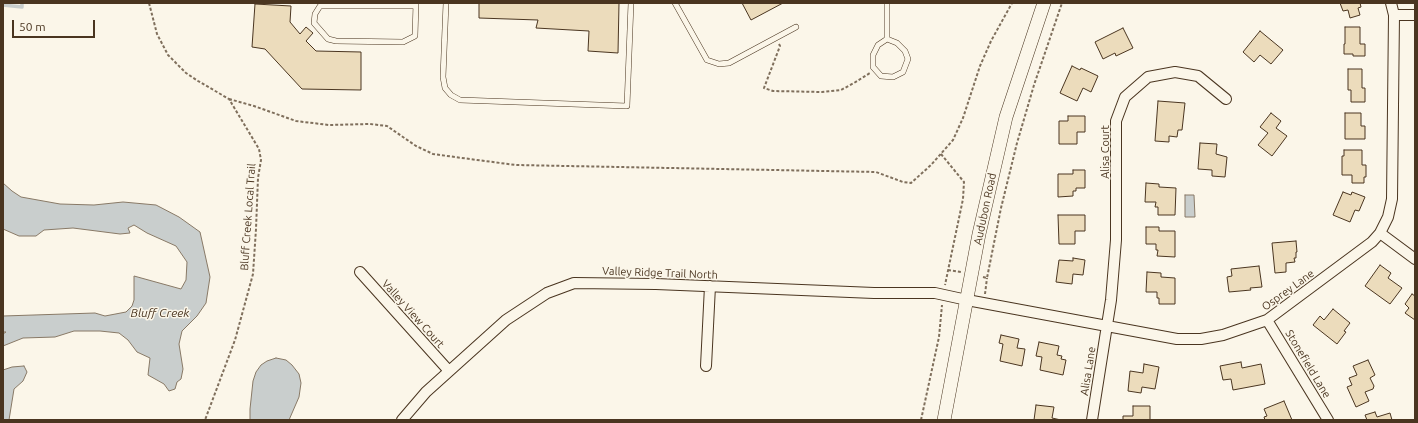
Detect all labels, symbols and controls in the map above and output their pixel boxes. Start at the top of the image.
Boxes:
scale bar [14,12,97,38]
text: 50 m [19,20,46,33]
street label: Alisa Court [1098,125,1112,179]
street label: Bluff Creek Local Trail [238,163,258,271]
street label: Audubon Road [971,172,999,246]
street label: Valley Ridge Trail North [602,264,718,282]
street label: Osprey Lane [1259,267,1317,313]
street label: Valley View Court [379,277,447,351]
water label: Bluff Creek [131,306,189,320]
street label: Stonefield Lane [1282,327,1334,401]
street label: Alisa Lane [1078,346,1098,396]

